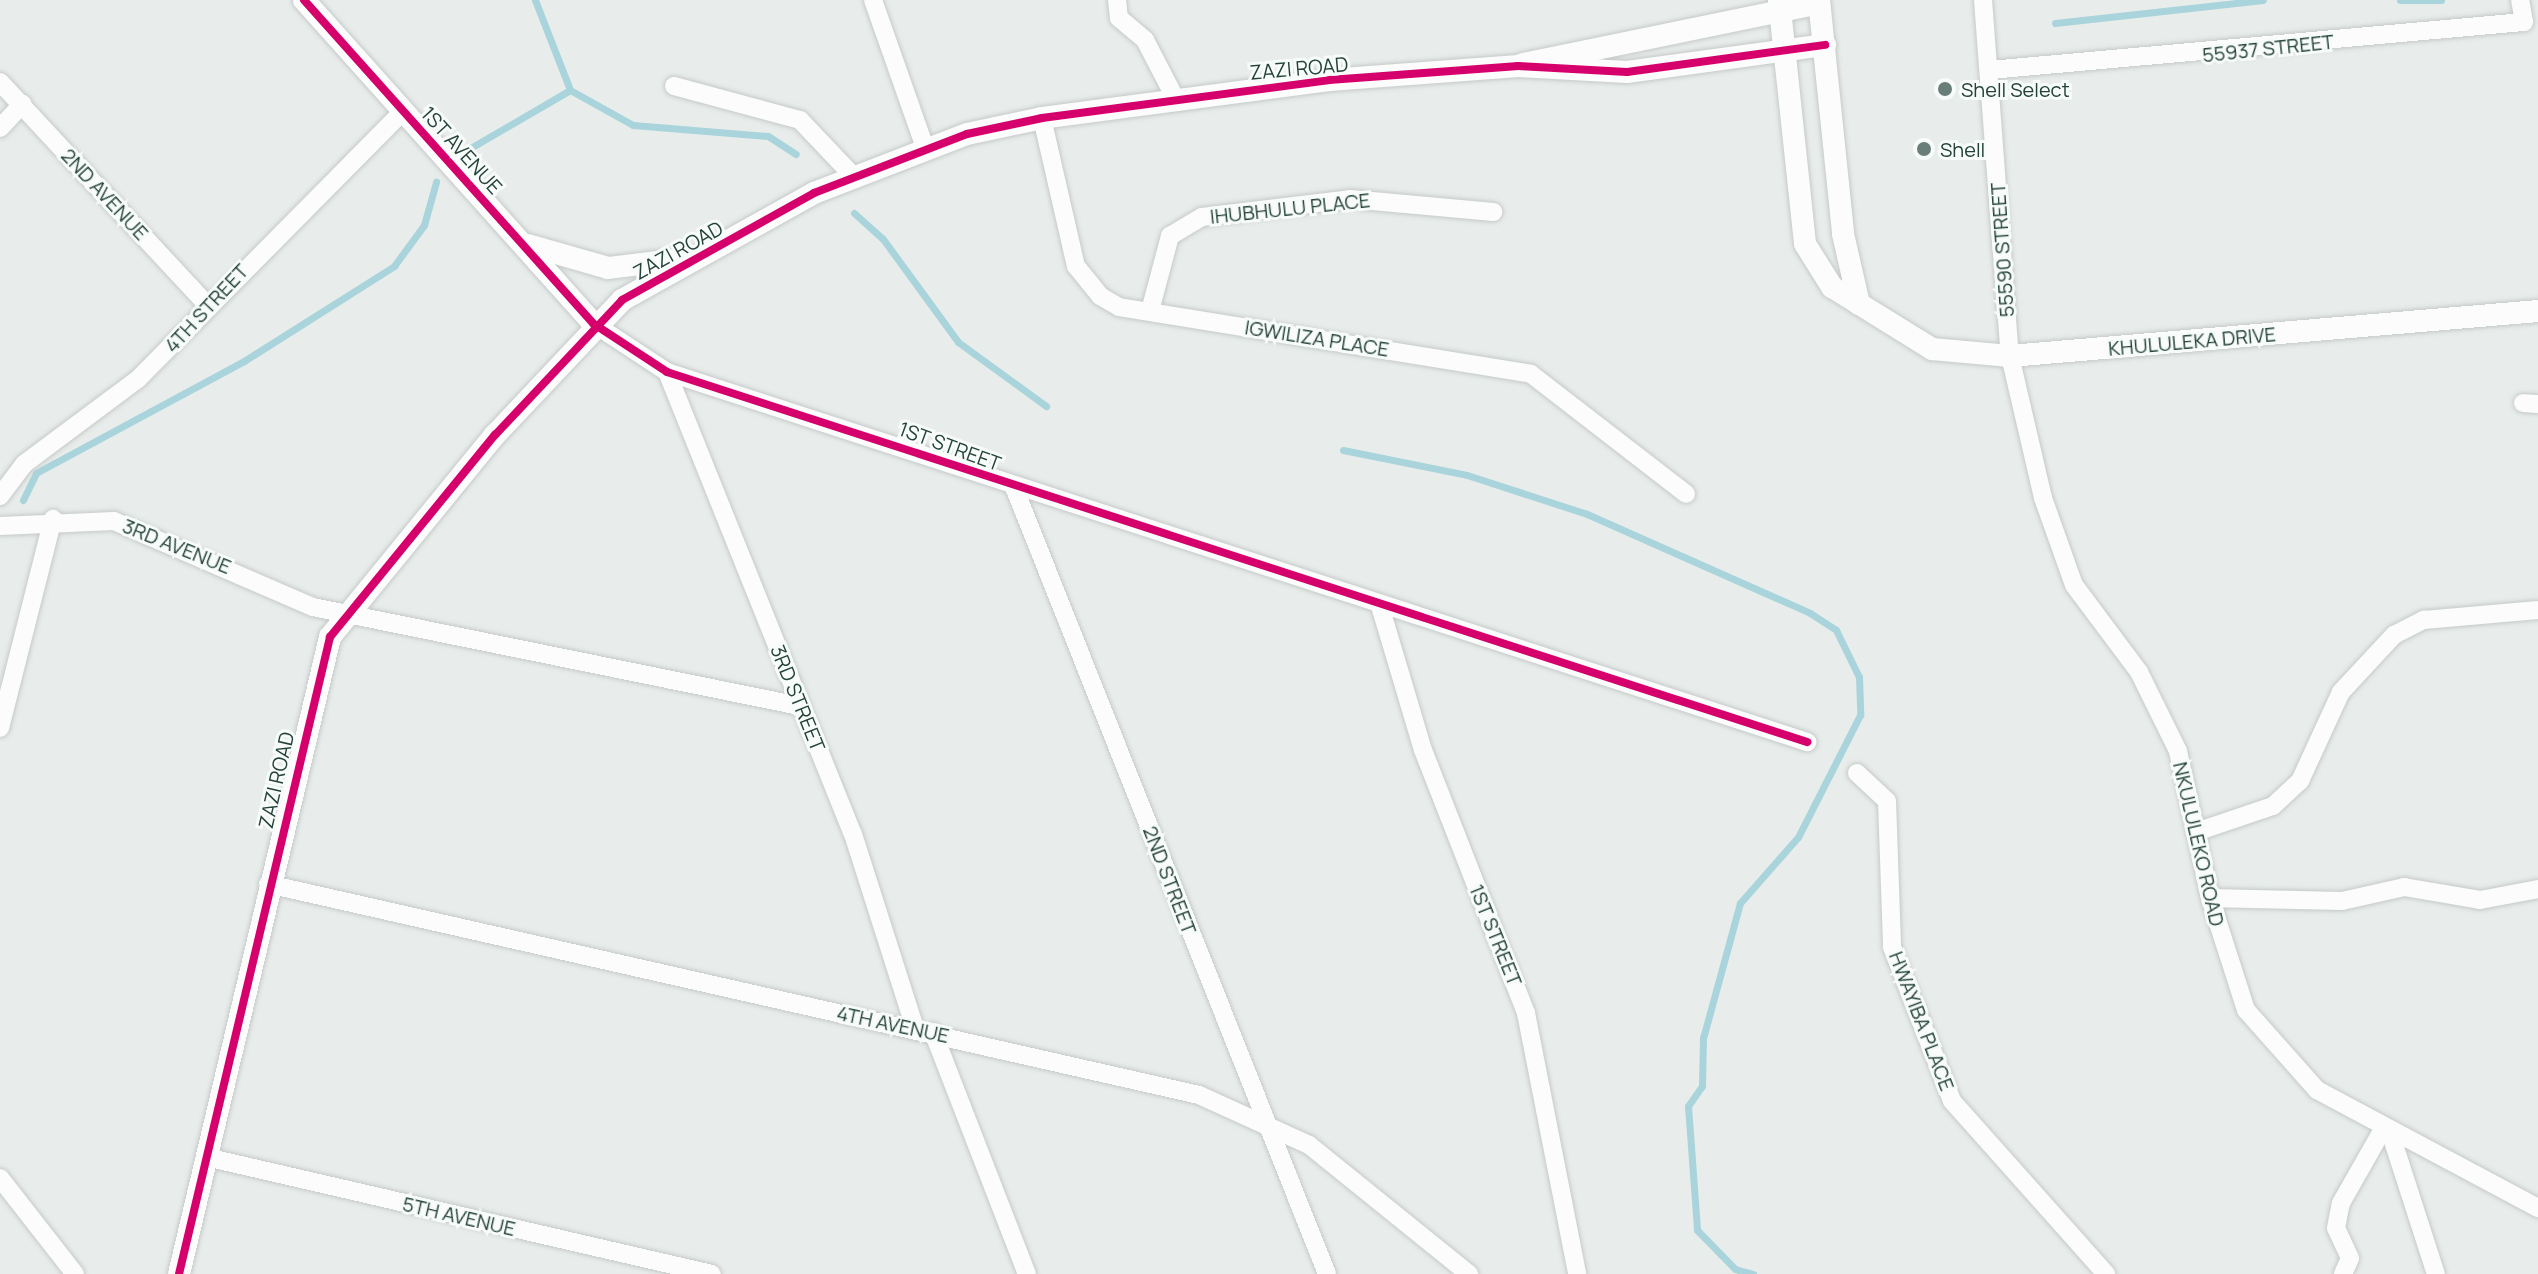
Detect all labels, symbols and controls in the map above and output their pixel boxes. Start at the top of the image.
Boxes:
street label: 55937 STREET [2201,29,2335,67]
street label: ZAZI ROAD [1249,52,1349,84]
place label: Shell Select [1961,77,2070,101]
marker: Shell Select [1936,80,1954,98]
street label: 1ST AVENUE [416,101,508,199]
place label: Shell [1940,137,1985,161]
marker: Shell [1915,140,1933,158]
street label: 2ND AVENUE [57,143,153,245]
street label: 55590 STREET [1985,182,2019,318]
street label: IHUBHULU PLACE [1209,188,1371,228]
street label: ZAZI ROAD [629,216,727,284]
street label: 4TH STREET [159,259,253,357]
street label: IGWILIZA PLACE [1243,315,1391,361]
street label: KHULULEKA DRIVE [2107,322,2277,360]
street label: 1ST STREET [895,416,1005,476]
street label: 3RD AVENUE [119,513,235,579]
street label: 3RD STREET [766,641,830,755]
street label: ZAZI ROAD [253,729,299,831]
street label: NKULULEKO ROAD [2168,759,2230,929]
street label: 2ND STREET [1138,822,1202,938]
street label: 1ST STREET [1465,881,1527,989]
street label: HWAYIBA PLACE [1884,948,1960,1094]
street label: 4TH AVENUE [835,1000,951,1048]
street label: 5TH AVENUE [400,1191,518,1241]

